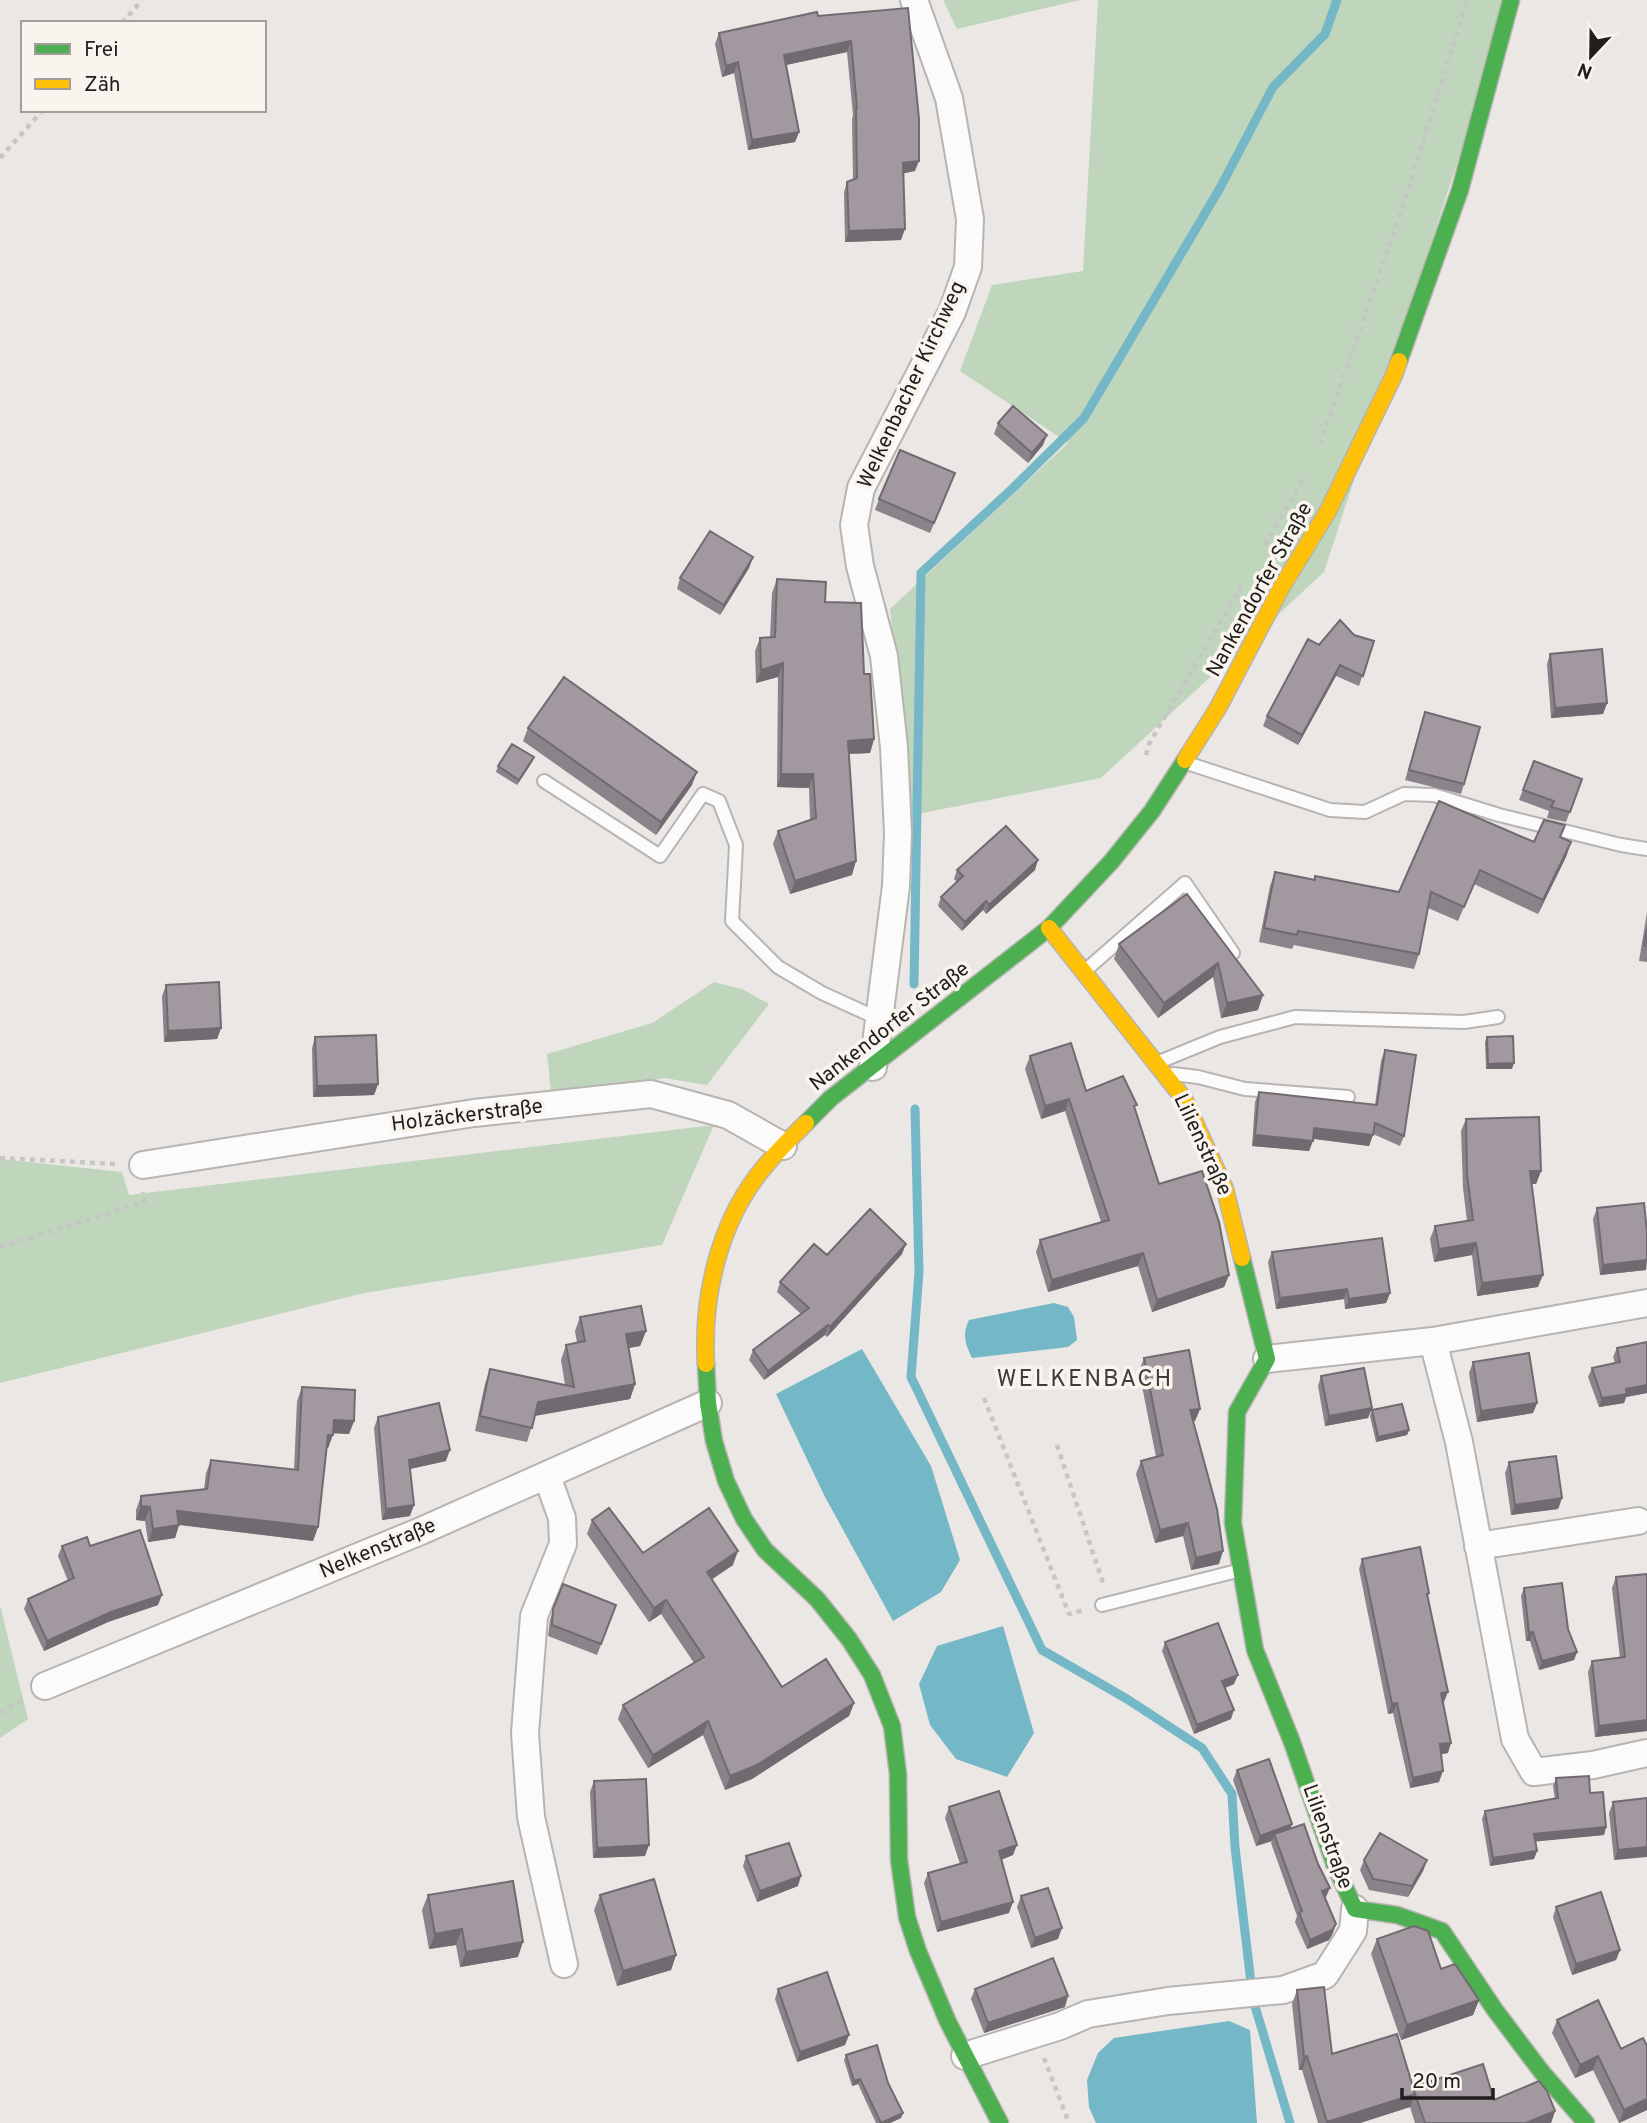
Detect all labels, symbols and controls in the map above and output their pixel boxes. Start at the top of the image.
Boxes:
legend [21,21,266,112]
north arrow [1556,21,1626,91]
text: Frei [84,37,119,64]
text: N [1575,56,1596,84]
text: Zäh [84,72,121,99]
street label: Welkenbacher Kirchweg [852,277,972,493]
street label: Nankendorfer Straße [1201,498,1319,682]
street label: Nankendorfer Straße [805,956,975,1098]
street label: Lilienstraße [1167,1090,1237,1200]
street label: Holzäckerstraße [390,1093,544,1139]
district label: WELKENBACH [997,1365,1173,1395]
street label: Nelkenstraße [316,1512,440,1586]
street label: Lilienstraße [1296,1781,1358,1893]
scale bar [1402,2056,1493,2100]
text: 20 m [1412,2069,1461,2096]

